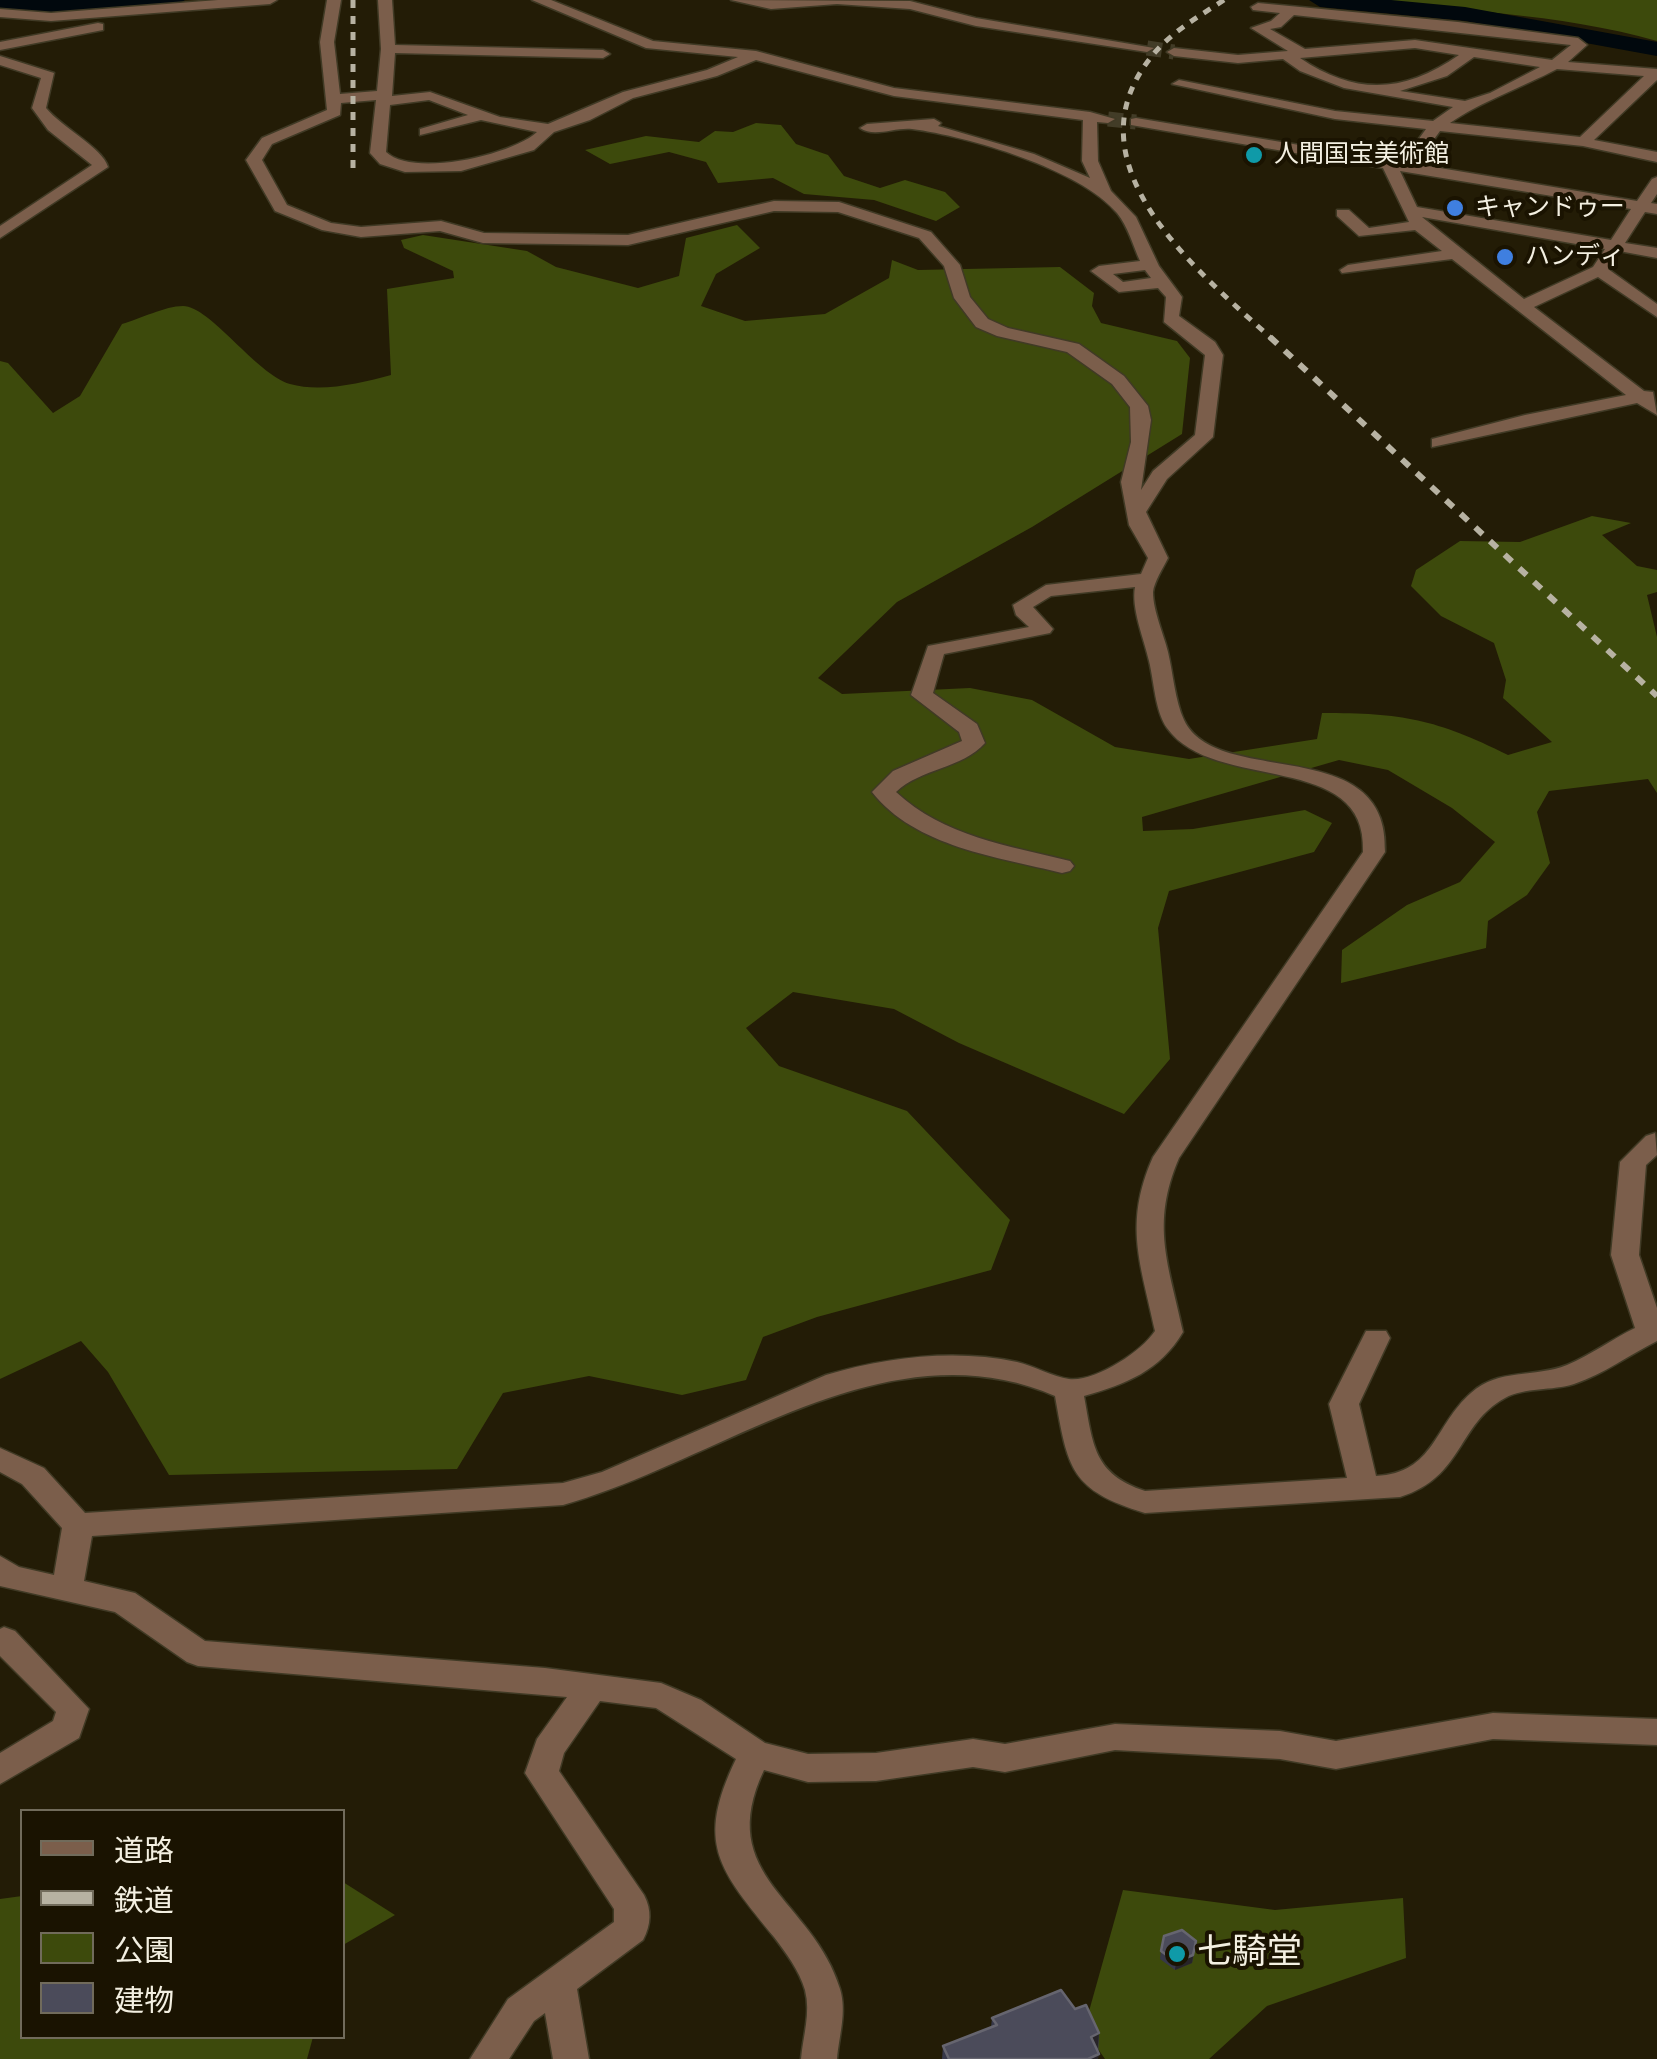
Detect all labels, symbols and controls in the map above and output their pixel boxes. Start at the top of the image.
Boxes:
place label: 人間国宝美術館 [1274,140,1449,170]
marker: 人間国宝美術館 [1243,144,1265,166]
place label: キャンドゥー [1475,193,1625,223]
marker: キャンドゥー [1444,197,1466,219]
place label: ハンディ [1525,242,1625,272]
marker: ハンディ [1494,246,1516,268]
legend [20,1809,345,2039]
text: 道路 [114,1831,174,1870]
text: 鉄道 [114,1881,174,1920]
text: 公園 [114,1931,174,1970]
place label: 七騎堂 [1197,1933,1302,1975]
marker: 七騎堂 [1166,1943,1188,1965]
text: 建物 [114,1981,174,2020]

